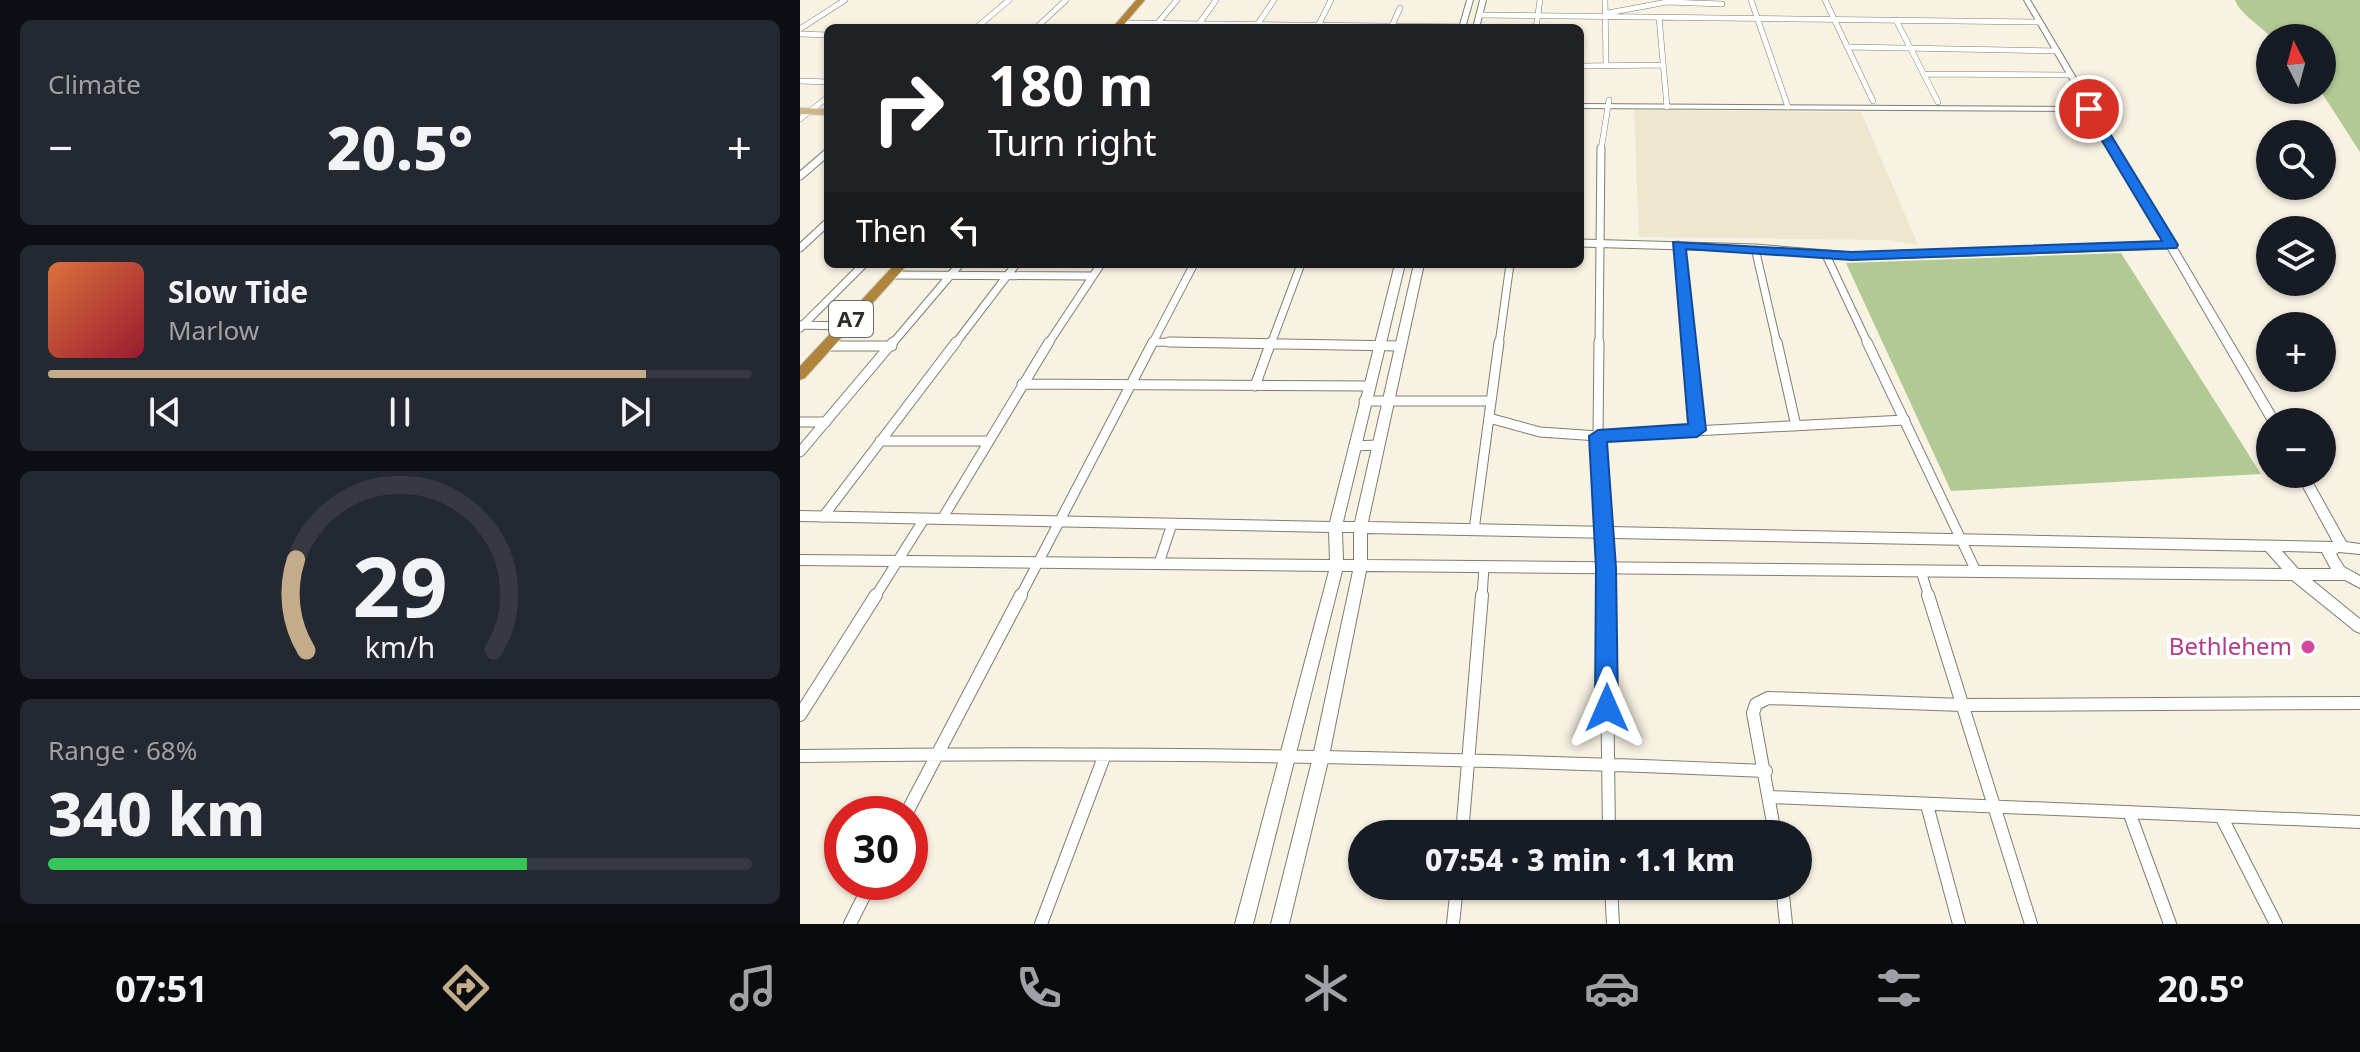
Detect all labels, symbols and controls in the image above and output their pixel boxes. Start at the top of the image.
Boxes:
north arrow [2256,24,2336,104]
map controls [2256,24,2336,488]
text: 180 m [988,46,1153,122]
icon: right [856,56,960,160]
text: Climate [48,66,141,102]
pin [2055,75,2123,143]
icon: arrive [2067,87,2111,131]
text: 20.5° [327,106,473,188]
text: − [48,117,73,177]
text: + [727,117,752,177]
text: Turn right [988,118,1156,167]
button: search [2256,120,2336,200]
icon: left [943,208,987,252]
text: Then [856,210,927,251]
button: layers [2256,216,2336,296]
text: Slow Tide [168,271,308,312]
road number: A7 [829,301,873,337]
text: Marlow [168,312,259,348]
button: + [2256,312,2336,392]
icon: previous [143,390,187,434]
icon: pause [378,390,422,434]
icon: next [613,390,657,434]
button: − [2256,408,2336,488]
text: 29 [352,527,448,640]
text: km/h [365,627,435,666]
place label: Bethlehem [2169,629,2292,662]
marker: Bethlehem [2299,638,2317,656]
position arrow [1565,666,1649,750]
text: Range · 68% [48,732,197,768]
text: 340 km [48,772,265,854]
speed limit sign: 30 [824,796,928,900]
text: 07:54 · 3 min · 1.1 km [1425,839,1735,880]
icon: directions [438,960,494,1016]
icon: music [725,960,781,1016]
icon: phone [1011,960,1067,1016]
icon: climate [1298,960,1354,1016]
icon: car [1584,960,1640,1016]
icon: filters [1871,960,1927,1016]
text: 07:51 [115,964,208,1013]
text: 20.5° [2157,964,2245,1013]

